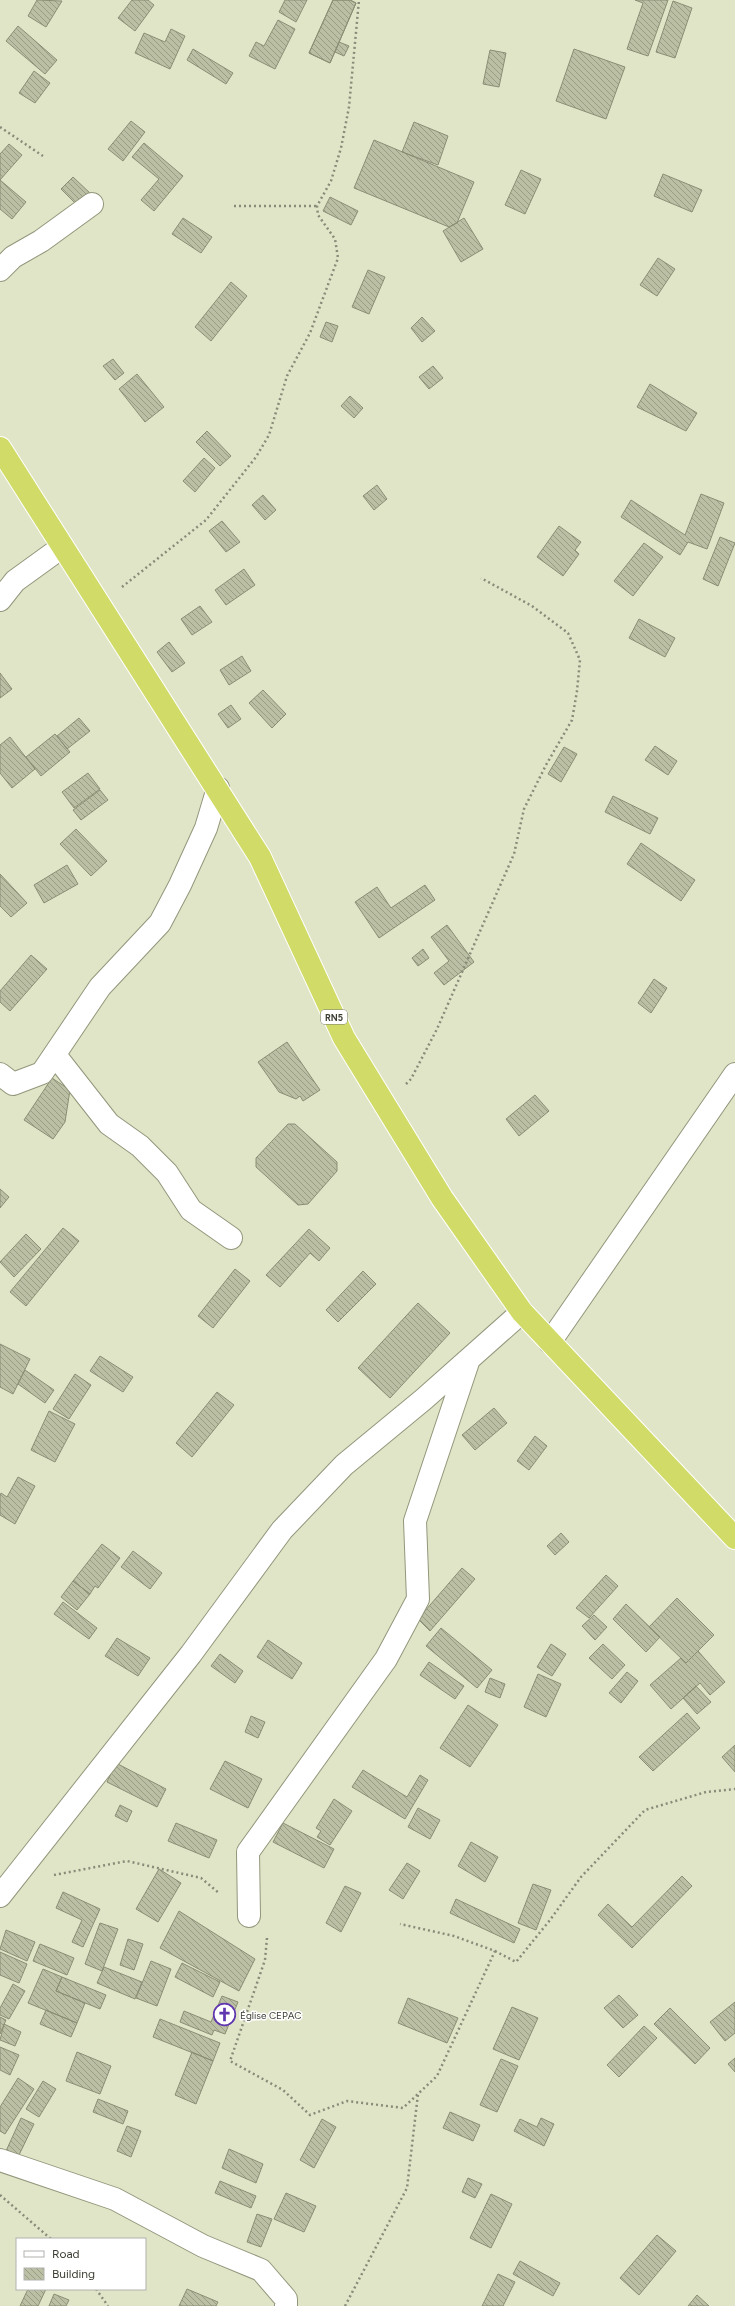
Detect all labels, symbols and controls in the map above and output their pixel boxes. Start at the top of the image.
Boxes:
road number: RN5 [321,1010,347,1024]
church icon: Église CEPAC [212,2002,238,2028]
place label: Église CEPAC [240,2009,302,2022]
legend [16,2238,146,2290]
text: Road [52,2247,80,2261]
text: Building [52,2267,95,2281]

